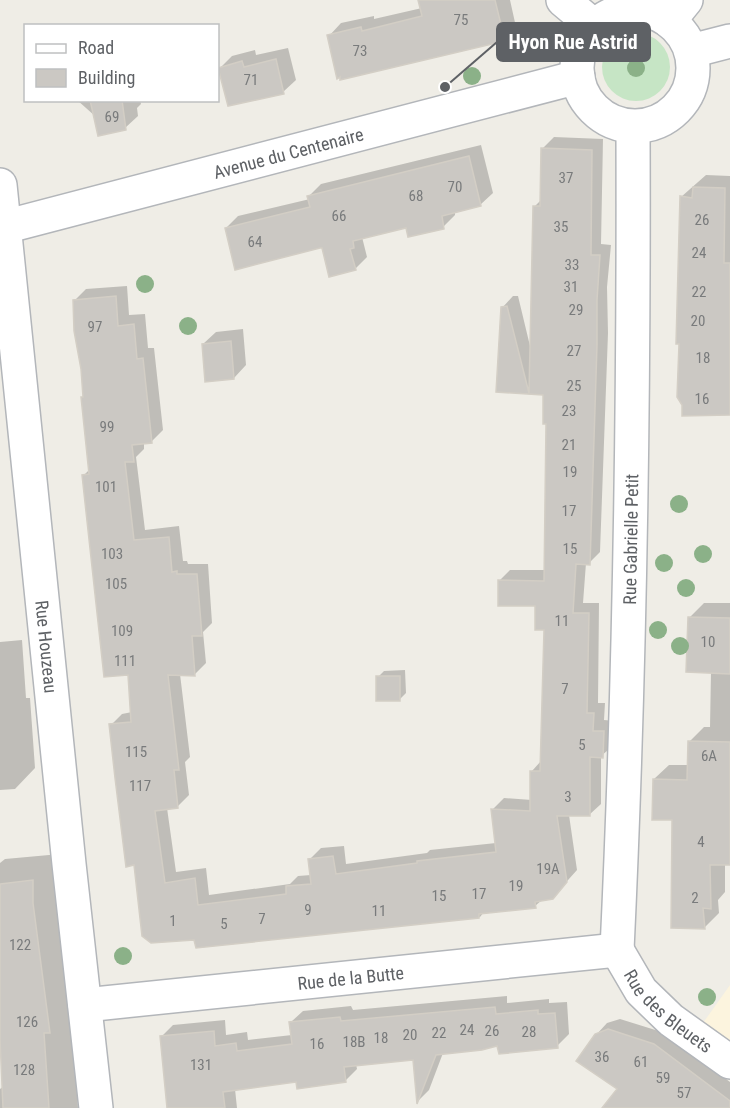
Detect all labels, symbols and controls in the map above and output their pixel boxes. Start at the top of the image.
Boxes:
house number: 75 [454,11,468,29]
callout: Hyon Rue Astrid [497,23,650,61]
legend [24,24,219,102]
text: Hyon Rue Astrid [508,30,638,54]
text: Road [78,37,114,58]
house number: 73 [353,42,367,60]
text: Building [78,67,135,88]
house number: 71 [244,71,258,89]
house number: 69 [105,108,119,126]
street label: Avenue du Centenaire [211,123,366,182]
house number: 37 [559,169,573,187]
house number: 70 [448,178,462,196]
house number: 68 [409,187,423,205]
house number: 66 [332,207,346,225]
house number: 26 [695,211,709,229]
house number: 35 [554,218,568,236]
house number: 64 [248,233,262,251]
house number: 24 [692,244,706,262]
house number: 33 [565,256,579,274]
house number: 31 [564,278,578,296]
house number: 22 [692,283,706,301]
house number: 29 [569,301,583,319]
house number: 20 [691,312,705,330]
house number: 97 [88,318,102,336]
house number: 27 [567,342,581,360]
house number: 18 [696,349,710,367]
house number: 25 [567,377,581,395]
house number: 16 [695,390,709,408]
house number: 23 [562,402,576,420]
house number: 99 [100,418,114,436]
house number: 21 [562,436,576,454]
house number: 19 [563,463,577,481]
street label: Rue Gabrielle Petit [618,474,642,605]
house number: 101 [95,478,117,496]
house number: 17 [562,502,576,520]
house number: 15 [563,540,577,558]
house number: 103 [101,545,123,563]
house number: 105 [105,575,127,593]
street label: Rue Houzeau [32,599,62,694]
house number: 11 [555,612,569,630]
house number: 109 [111,622,133,640]
house number: 10 [701,633,715,651]
house number: 111 [114,652,136,670]
house number: 7 [561,680,569,698]
house number: 5 [578,736,586,754]
house number: 115 [125,743,147,761]
house number: 6A [701,747,717,765]
house number: 117 [129,777,151,795]
house number: 3 [564,788,572,806]
house number: 4 [697,833,705,851]
house number: 19A [536,860,560,878]
house number: 19 [509,877,523,895]
house number: 17 [472,885,486,903]
house number: 15 [432,887,446,905]
house number: 2 [691,889,699,907]
house number: 9 [304,901,312,919]
house number: 11 [372,902,386,920]
house number: 7 [258,910,266,928]
house number: 1 [169,912,177,930]
house number: 5 [220,915,228,933]
house number: 122 [9,936,31,954]
street label: Rue de la Butte [296,962,405,993]
street label: Rue des Bleuets [620,966,717,1057]
house number: 126 [16,1013,38,1031]
house number: 24 [460,1021,474,1039]
house number: 26 [485,1022,499,1040]
house number: 28 [522,1023,536,1041]
house number: 22 [432,1024,446,1042]
house number: 20 [403,1026,417,1044]
house number: 18 [374,1029,388,1047]
house number: 18B [343,1033,366,1051]
house number: 16 [310,1035,324,1053]
house number: 36 [595,1048,609,1066]
house number: 61 [634,1053,648,1071]
house number: 131 [190,1056,212,1074]
house number: 128 [13,1061,35,1079]
house number: 59 [656,1069,670,1087]
house number: 57 [677,1084,691,1102]

